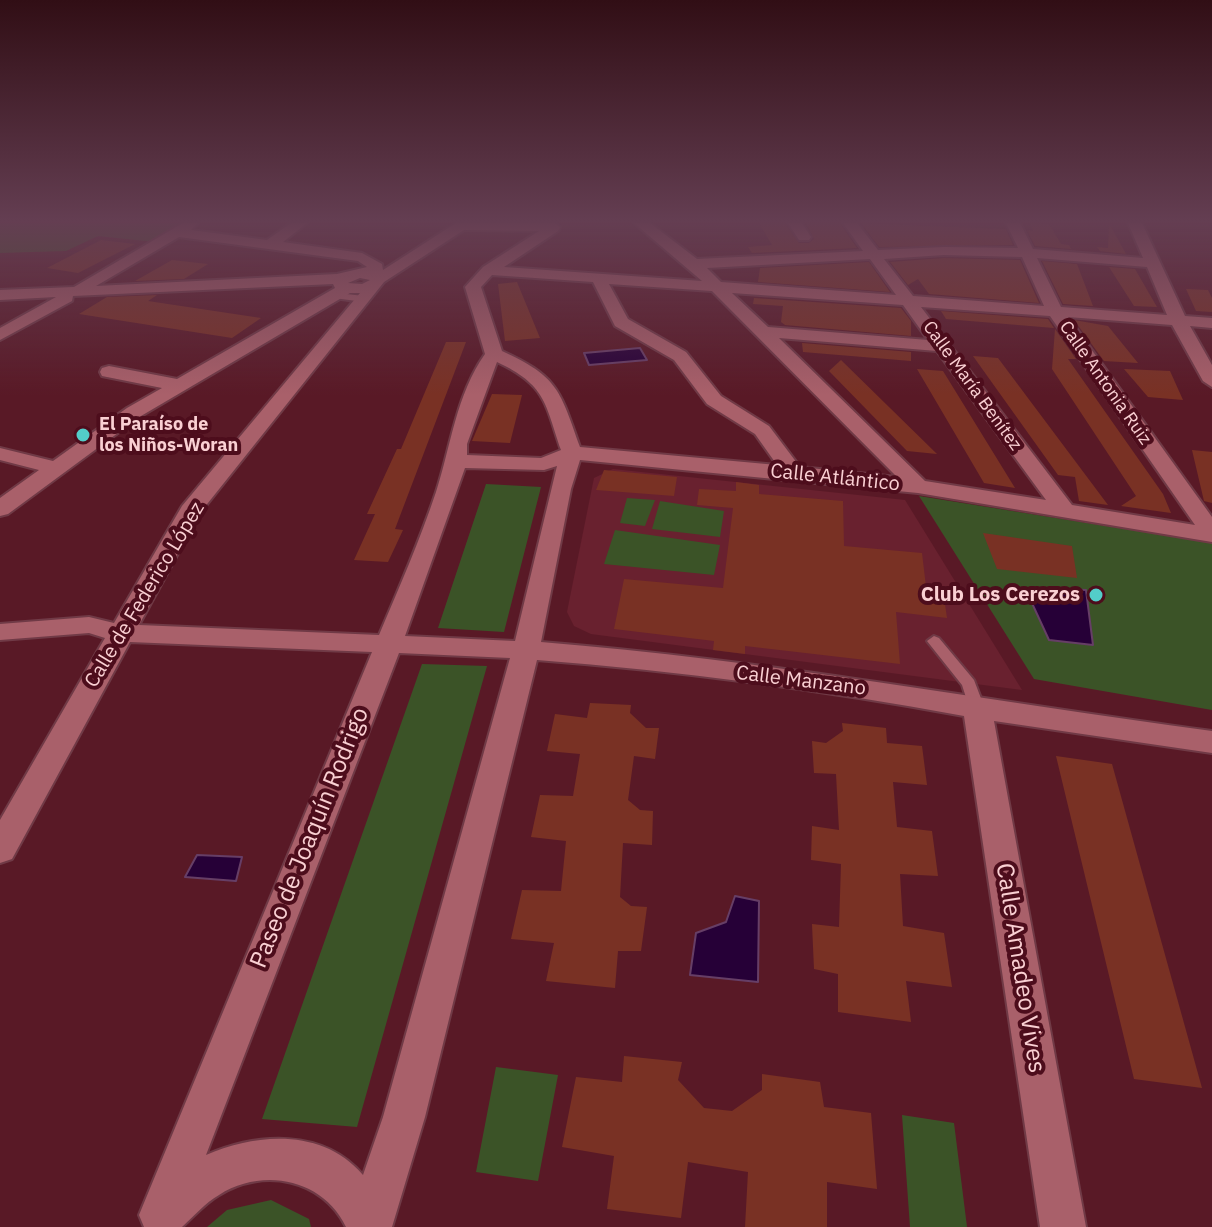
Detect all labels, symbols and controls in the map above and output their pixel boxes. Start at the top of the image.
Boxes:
street label: Calle María Benítez [918,317,1026,455]
street label: Calle Antonia Ruiz [1054,317,1156,449]
place label: El Paraíso de los Niños-Woran [99,414,238,456]
marker: El Paraíso de los Niños-Woran [74,426,92,444]
street label: Calle Atlántico [769,459,901,497]
street label: Calle de Federico López [80,498,210,692]
place label: Club Los Cerezos [921,583,1080,607]
marker: Club Los Cerezos [1087,586,1105,604]
street label: Calle Manzano [735,661,867,701]
street label: Paseo de Joaquín Rodrigo [245,704,375,972]
street label: Calle Amadeo Vives [989,861,1051,1075]

